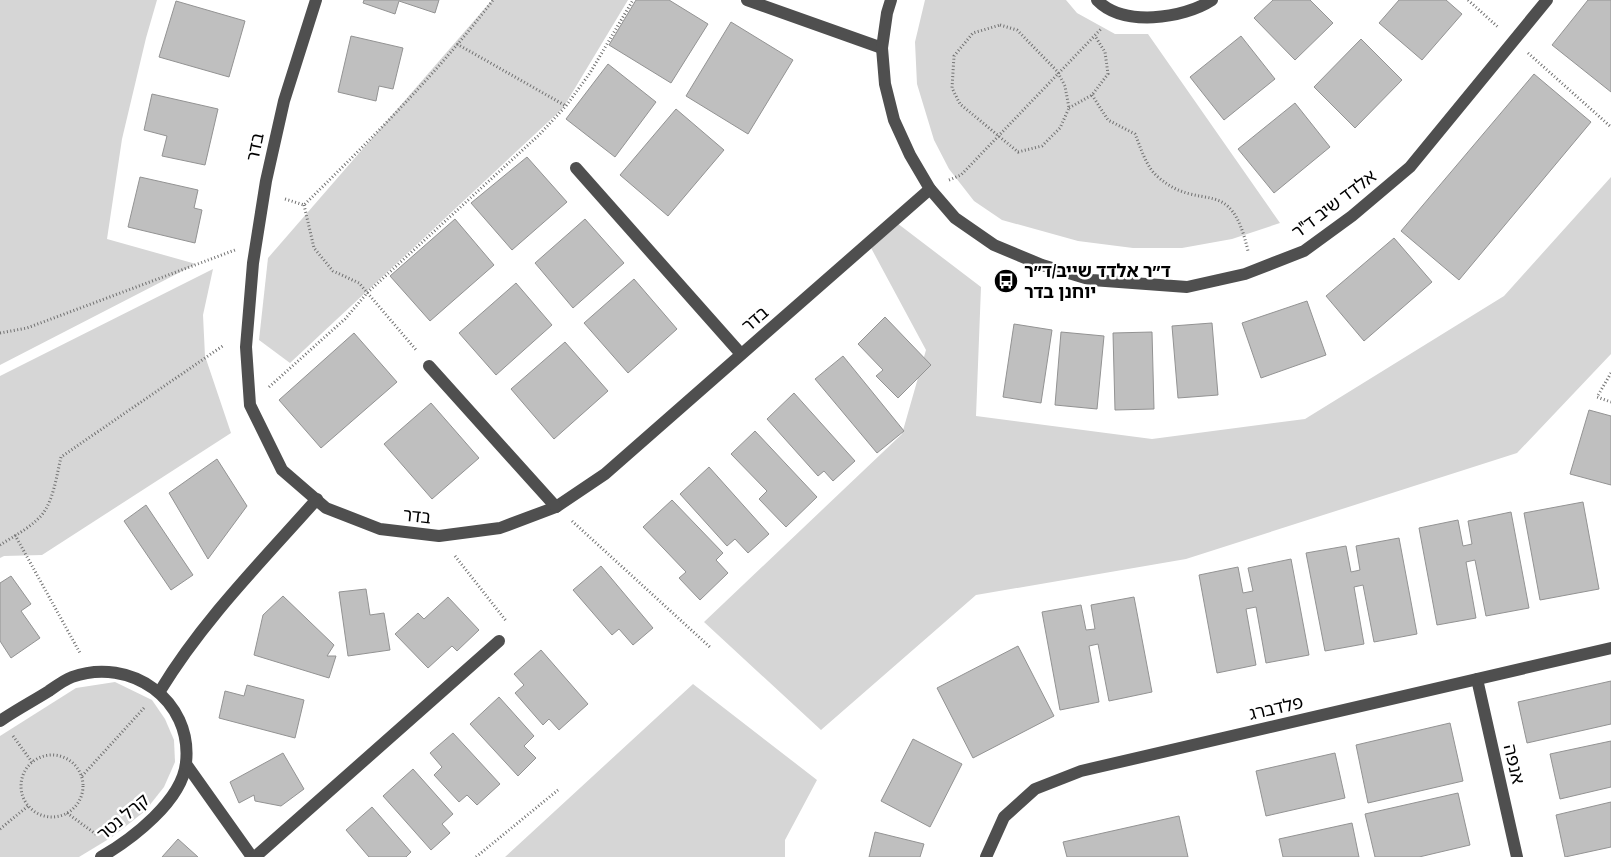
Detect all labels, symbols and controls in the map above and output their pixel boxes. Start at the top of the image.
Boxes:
street label: בדר [239,130,270,163]
street label: אלדד שיב ד"ר [1286,163,1381,244]
place label: ד״ר אלדד שייב/ד״ר יוחנן בדר [1024,258,1171,304]
bus stop icon: ד״ר אלדד שייב/ד״ר יוחנן בדר [993,268,1019,294]
street label: בדר [736,300,774,337]
street label: בדר [402,502,433,529]
street label: פלדברג [1246,689,1306,726]
street label: אנפה [1498,741,1531,786]
street label: קרל נטר [91,787,154,846]

